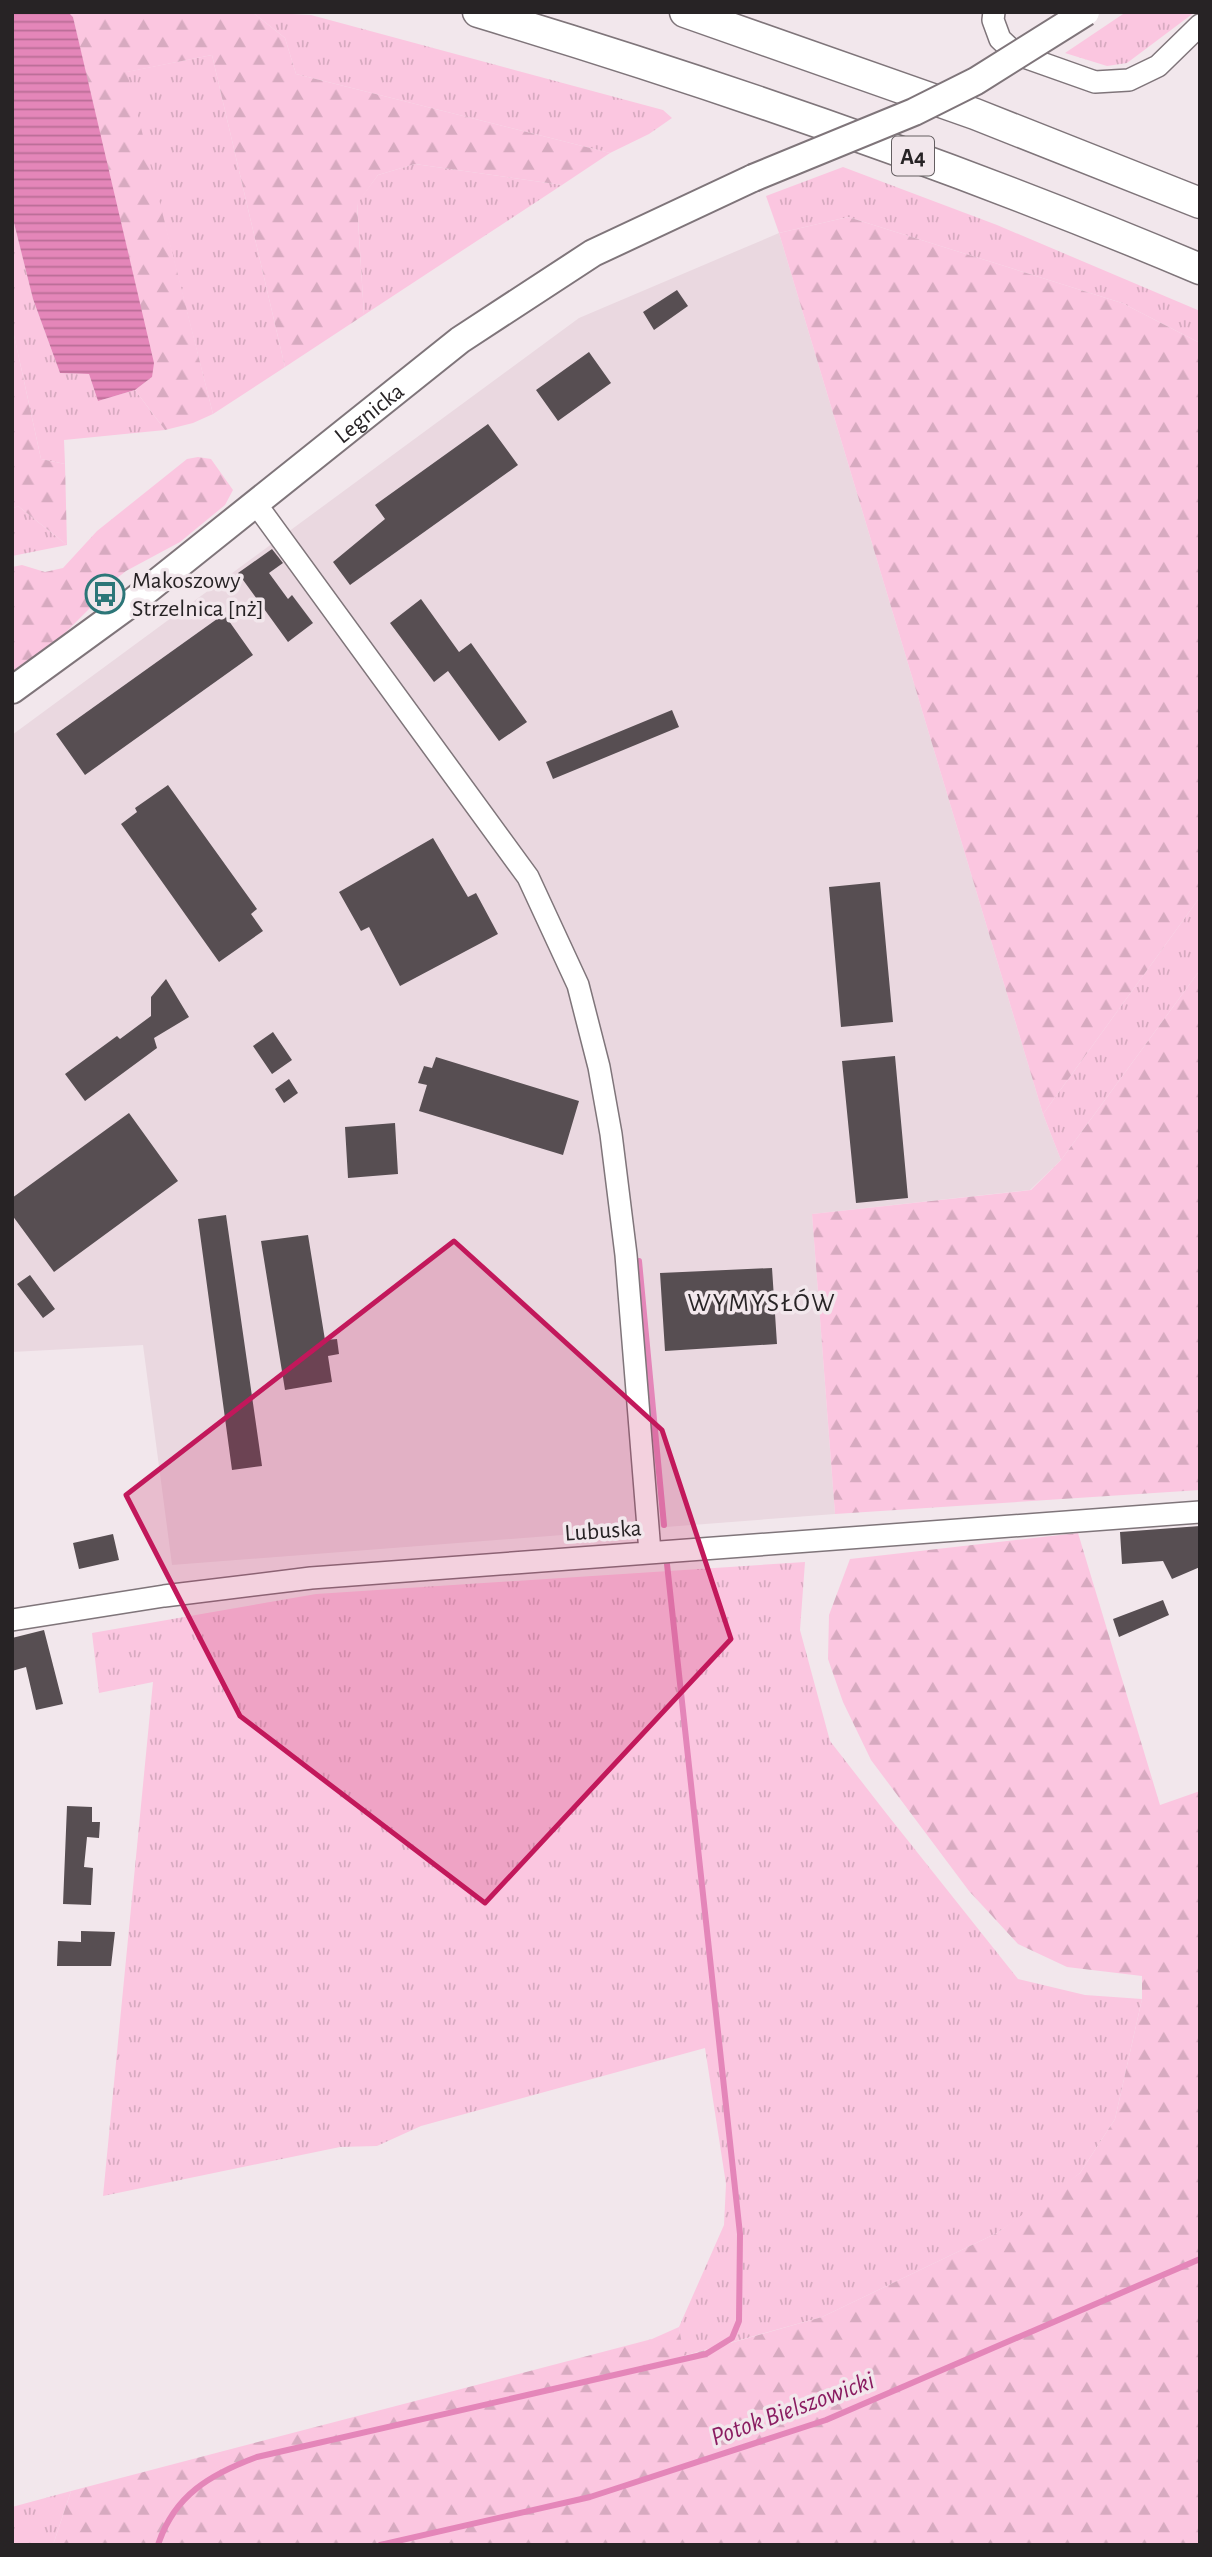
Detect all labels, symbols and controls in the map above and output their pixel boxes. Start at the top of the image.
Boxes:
road number: A4 [892,136,934,176]
street label: Legnicka [330,379,409,448]
place label: Makoszowy Strzelnica [nż] [132,569,264,621]
bus stop icon: Makoszowy Strzelnica [nż] [84,573,126,615]
district label: WYMYSŁÓW [687,1288,837,1316]
street label: Lubuska [564,1516,642,1546]
water label: Potok Bielszowicki [707,2367,878,2451]

